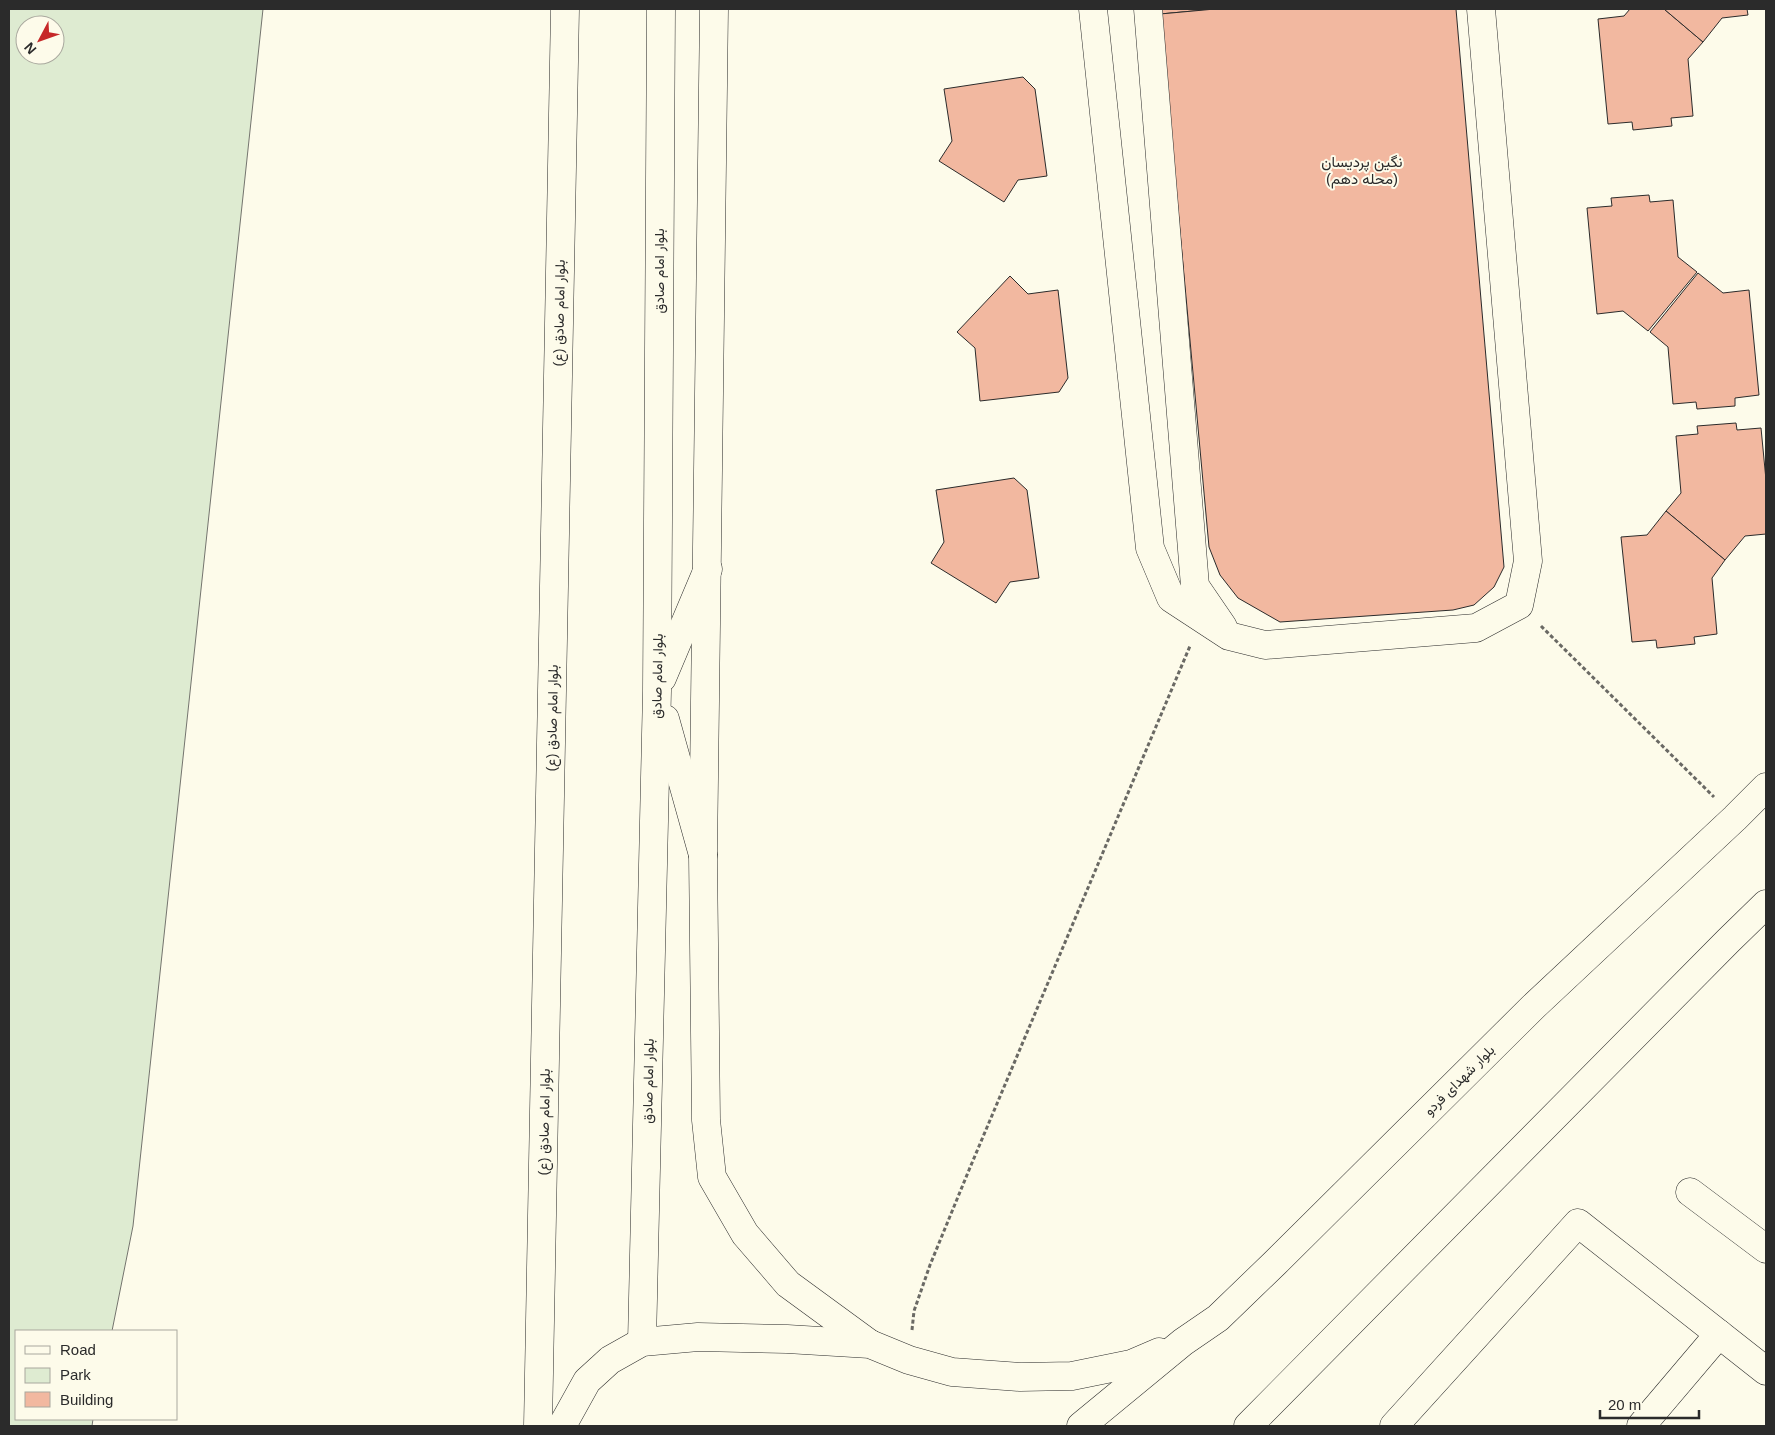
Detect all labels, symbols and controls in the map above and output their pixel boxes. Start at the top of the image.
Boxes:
north arrow [15,15,65,65]
text: N [21,39,40,58]
district label: نگین پردیسان (محله دهم) [1321,153,1403,189]
street label: بلوار امام صادق [651,228,668,314]
street label: بلوار امام صادق (ع) [550,259,571,367]
street label: بلوار امام صادق [648,633,667,719]
street label: بلوار امام صادق (ع) [543,664,564,772]
street label: بلوار امام صادق [639,1038,658,1124]
street label: بلوار شهدای فردو [1421,1042,1498,1119]
street label: بلوار امام صادق (ع) [535,1068,556,1176]
legend [15,1330,178,1420]
text: Road [60,1341,96,1358]
text: Park [60,1366,91,1383]
scale bar [1600,1388,1699,1420]
text: Building [60,1391,113,1408]
text: 20 m [1608,1396,1641,1413]

